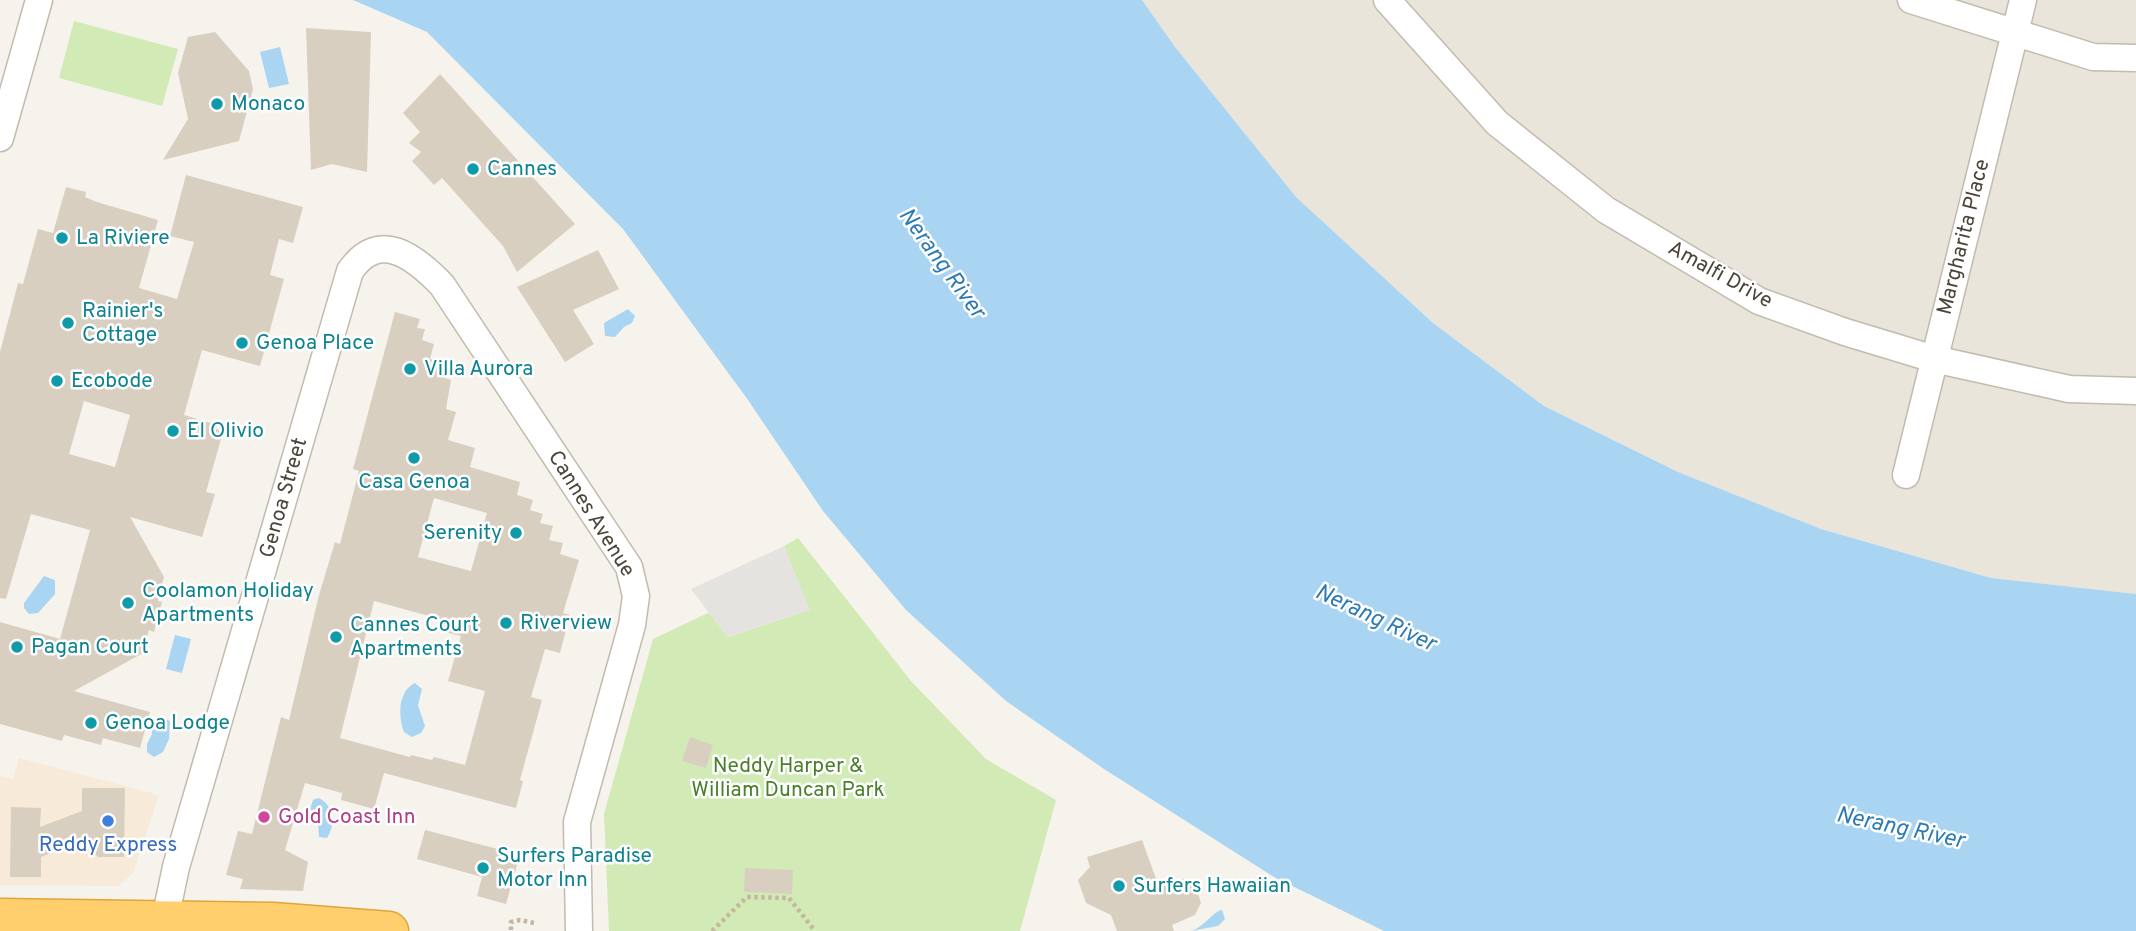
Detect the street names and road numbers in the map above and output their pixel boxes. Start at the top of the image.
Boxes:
street label: Margharita Place [1932,156,1996,318]
street label: Amalfi Drive [1663,235,1777,315]
street label: Genoa Street [254,435,314,561]
street label: Cannes Avenue [541,446,641,582]

